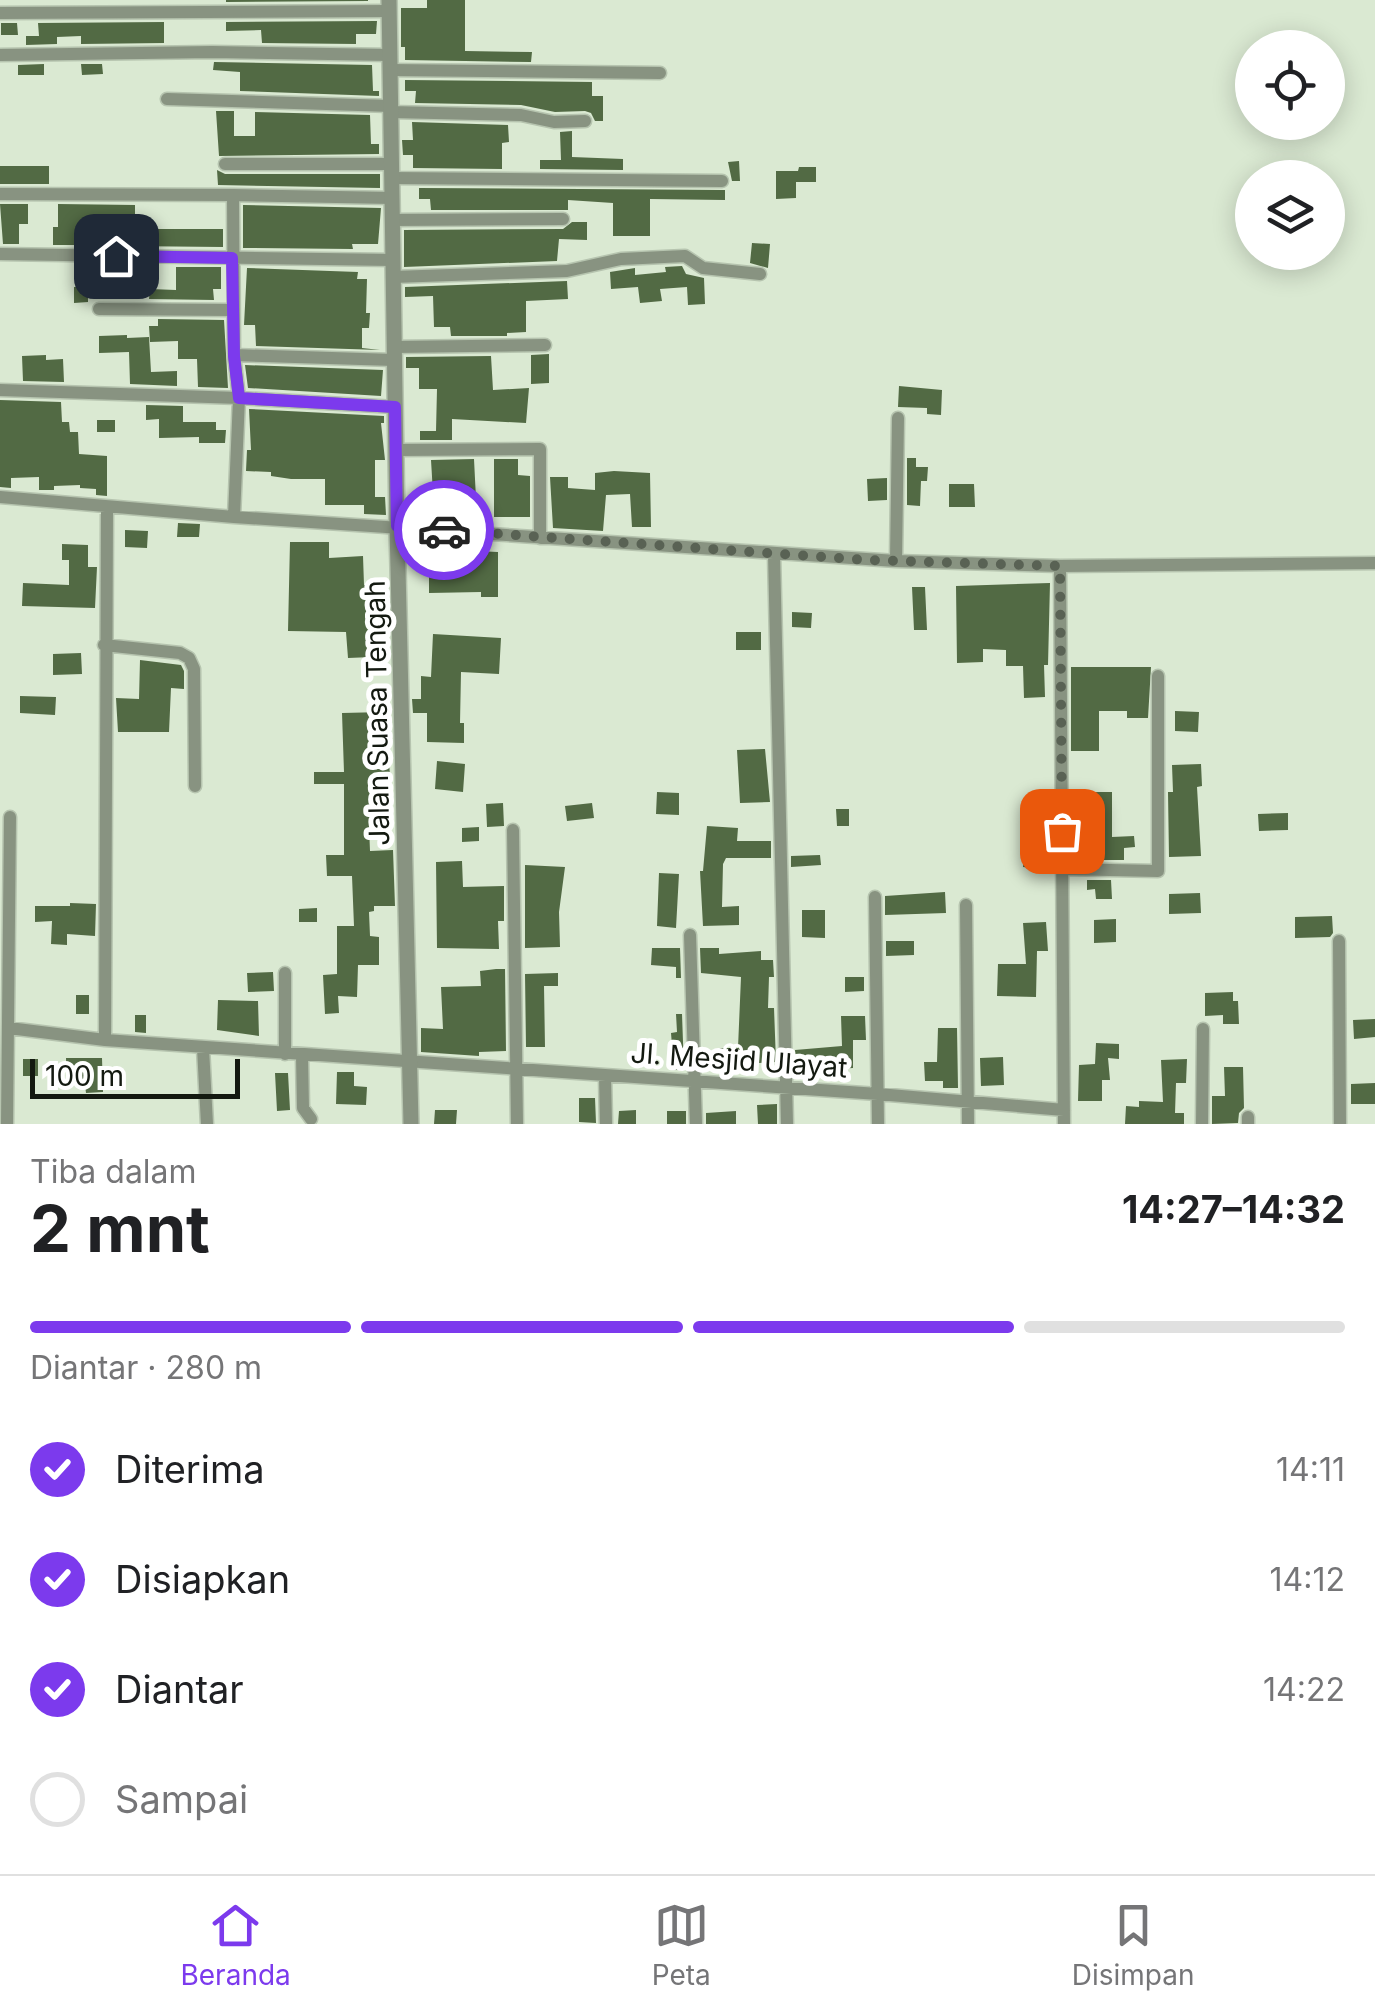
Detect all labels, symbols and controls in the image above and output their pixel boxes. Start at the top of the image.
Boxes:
map controls [1235,30,1345,270]
button: locate [1235,30,1345,140]
button: layers [1235,160,1345,270]
pin [74,214,159,299]
icon: home [89,229,144,284]
courier [394,480,494,580]
icon: car [417,503,472,558]
street label: Jalan Suasa Tengah [358,580,396,846]
pin [1020,789,1105,874]
icon: bag [1035,804,1090,859]
street label: Jl. Mesjid Ulayat [630,1035,848,1085]
scale bar [30,1054,240,1098]
text: 100 m [45,1059,124,1093]
text: Tiba dalam [30,1152,197,1191]
text: 14:27–14:32 [1122,1186,1345,1232]
text: 2 mnt [30,1189,210,1268]
text: Diantar · 280 m [30,1348,262,1387]
icon: check [30,1442,85,1497]
text: Diterima [115,1446,265,1492]
text: 14:11 [1276,1450,1345,1489]
icon: check [30,1552,85,1607]
text: Disiapkan [115,1556,290,1602]
text: 14:12 [1270,1560,1345,1599]
icon: check [30,1662,85,1717]
text: Diantar [115,1666,244,1712]
text: 14:22 [1263,1670,1345,1709]
text: Sampai [115,1776,248,1822]
tab: Beranda [180,1898,291,1992]
tab: Peta [652,1898,711,1992]
tab: Disimpan [1072,1898,1195,1992]

